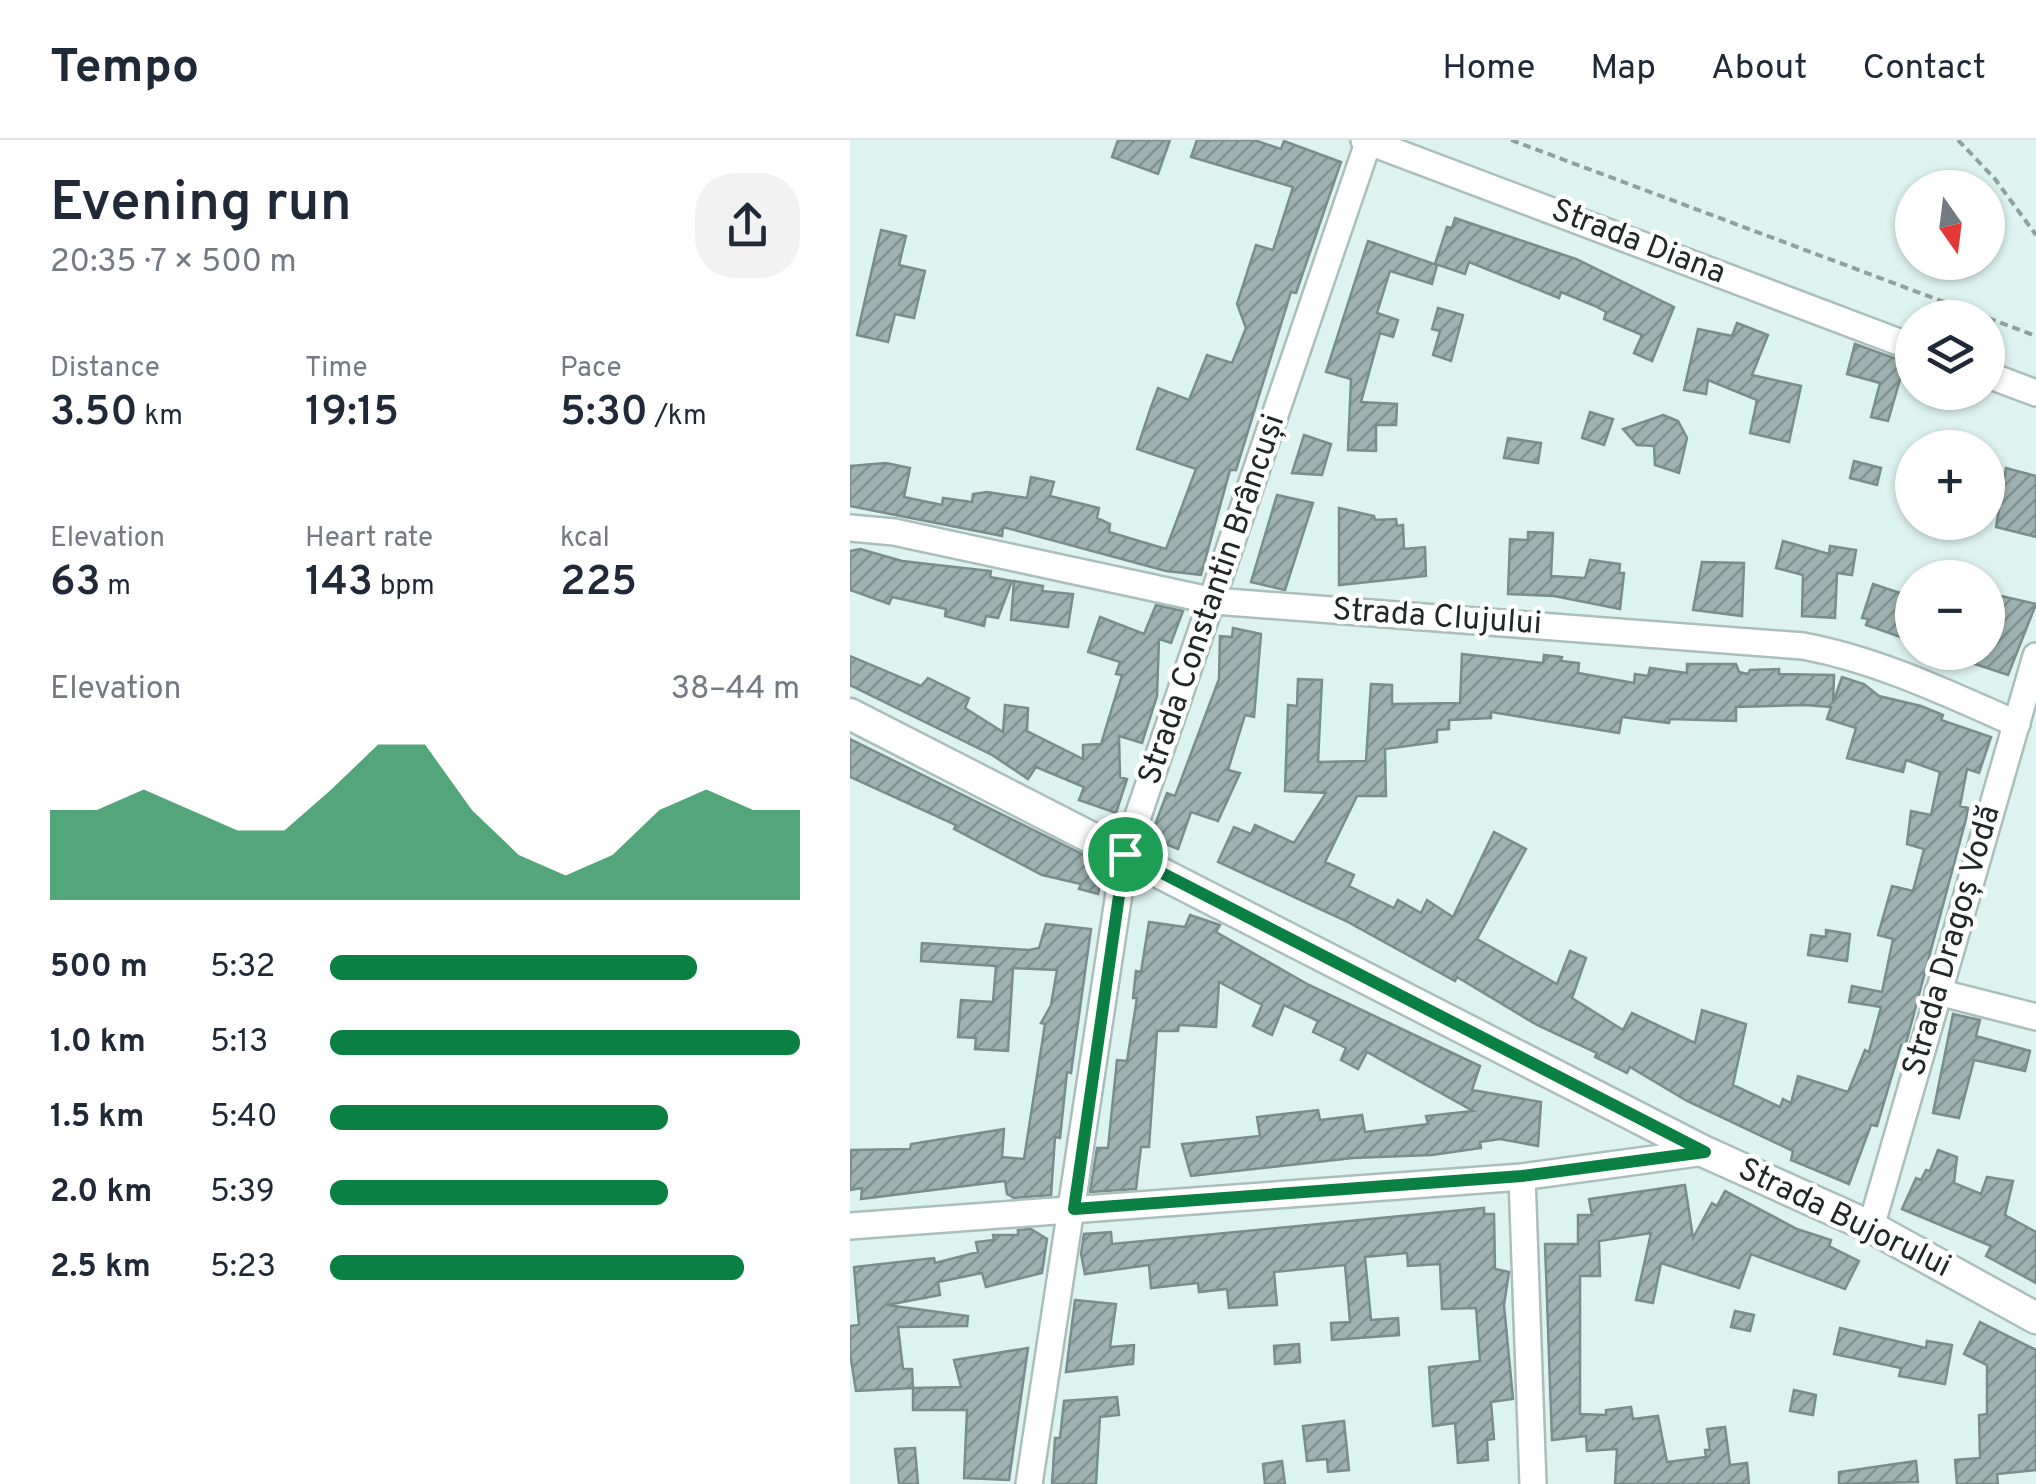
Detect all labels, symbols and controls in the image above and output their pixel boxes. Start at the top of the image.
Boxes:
text: Tempo [50,39,199,99]
text: Home [1442,47,1535,91]
text: Map [1590,47,1656,91]
text: About [1711,47,1807,91]
text: Contact [1862,47,1986,91]
text: Evening run [50,170,352,240]
north arrow [1895,170,2005,280]
map controls [1895,170,2005,670]
button: share [695,173,800,278]
street label: Strada Diana [1545,191,1731,295]
text: 20:35 · 7 × 500 m [50,243,297,283]
button: layers [1895,300,2005,410]
text: Distance [50,351,160,387]
text: Time [305,351,368,387]
text: Pace [560,351,622,387]
text: 3.50 [50,387,138,440]
text: 19:15 [305,387,399,440]
text: 5:30 [560,387,648,440]
text: km [138,399,183,435]
text: /km [648,399,707,435]
street label: Strada Constantin Brâncuși [1131,410,1295,790]
button: + [1895,430,2005,540]
text: Elevation [50,521,165,557]
text: Heart rate [305,521,433,557]
text: kcal [560,521,610,557]
text: 63 [50,557,101,610]
text: 143 [305,557,373,610]
text: 225 [560,557,637,610]
button: − [1895,560,2005,670]
text: m [101,569,131,605]
text: bpm [373,569,435,605]
street label: Strada Clujului [1331,591,1543,645]
text: Elevation [50,670,182,710]
text: 38–44 m [671,670,800,710]
street label: Strada Dragoș Vodă [1895,801,2011,1081]
pin [1083,812,1168,897]
icon: arrive [1098,827,1153,882]
text: 500 m [50,948,148,988]
text: 5:32 [210,948,275,988]
text: 1.0 km [50,1023,146,1063]
text: 5:13 [210,1023,268,1063]
text: 1.5 km [50,1098,144,1138]
text: 5:40 [210,1098,278,1138]
street label: Strada Bujorului [1731,1150,1957,1288]
text: 2.0 km [50,1173,152,1213]
text: 5:39 [210,1173,275,1213]
text: 2.5 km [50,1248,151,1288]
text: 5:23 [210,1248,276,1288]

